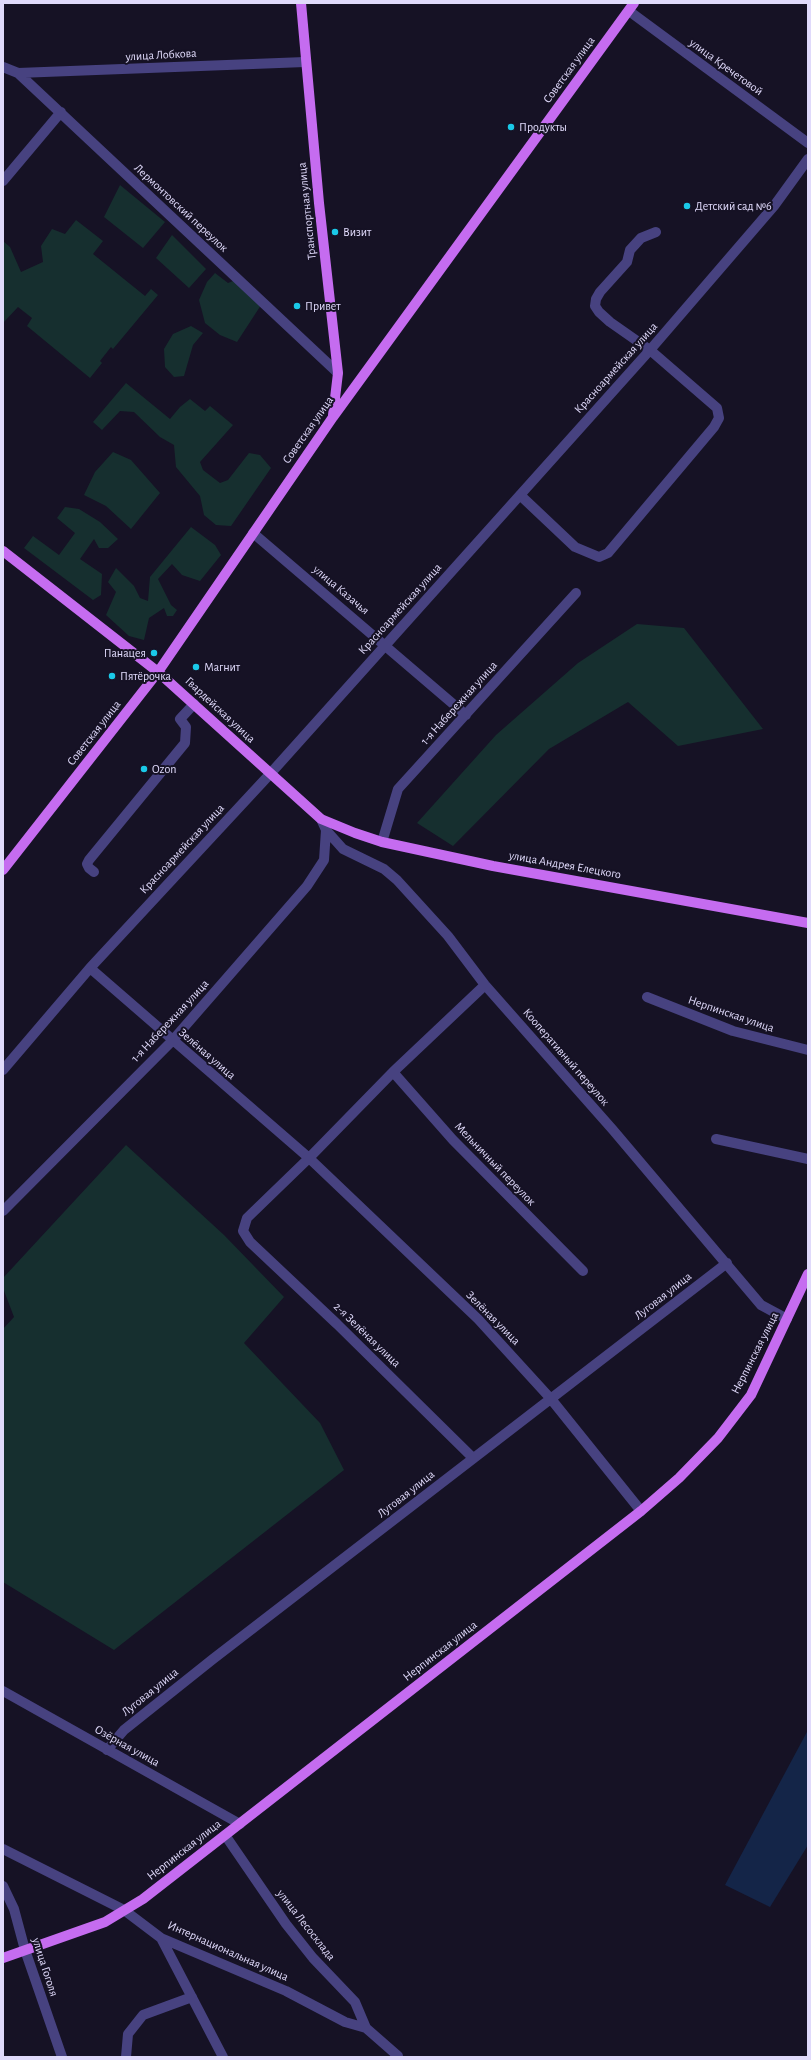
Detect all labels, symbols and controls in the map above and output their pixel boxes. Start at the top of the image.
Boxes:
street label: Советская улица [540,34,598,106]
street label: улица Кречетовой [686,35,766,99]
street label: улица Лобкова [125,46,197,64]
place label: Продукты [519,120,567,134]
marker: Продукты [506,122,516,132]
street label: Лермонтовский переулок [131,161,231,255]
street label: Транспортная улица [295,162,319,260]
place label: Детский сад №6 [695,199,772,213]
marker: Детский сад №6 [682,201,692,211]
place label: Визит [343,225,371,239]
marker: Визит [330,227,340,237]
place label: Привет [305,299,341,313]
marker: Привет [292,301,302,311]
street label: Красноармейская улица [571,319,661,417]
street label: Советская улица [279,394,337,466]
street label: Красноармейская улица [355,560,445,658]
street label: улица Казачья [310,562,372,618]
place label: Панацея [104,646,146,660]
marker: Панацея [149,648,159,658]
street label: 1-я Набережная улица [418,658,500,748]
place label: Магнит [204,660,240,674]
marker: Магнит [191,662,201,672]
place label: Пятёрочка [120,669,171,683]
marker: Пятёрочка [107,671,117,681]
street label: Гвардейская улица [182,674,258,746]
street label: Советская улица [64,697,124,769]
place label: Ozon [152,762,176,776]
marker: Ozon [139,764,149,774]
street label: Красноармейская улица [137,801,227,897]
street label: улица Андрея Елецкого [508,848,622,882]
street label: 1-я Набережная улица [128,977,212,1065]
street label: Нерпинская улица [686,993,776,1035]
street label: Кооперативный переулок [520,1005,612,1109]
street label: Зелёная улица [176,1025,238,1083]
street label: Мельничный переулок [451,1119,539,1209]
street label: Луговая улица [632,1269,694,1323]
street label: Зелёная улица [463,1288,523,1348]
street label: 2-я Зелёная улица [331,1300,403,1370]
street label: Нерпинская улица [728,1310,782,1396]
street label: Луговая улица [375,1467,437,1521]
street label: Нерпинская улица [400,1618,480,1684]
street label: Луговая улица [119,1665,181,1719]
street label: Озёрная улица [92,1722,162,1770]
street label: Нерпинская улица [144,1817,224,1883]
street label: улица Лесосклада [274,1886,338,1964]
street label: Интернациональная улица [165,1918,291,1984]
street label: улица Гоголя [29,1936,61,1998]

